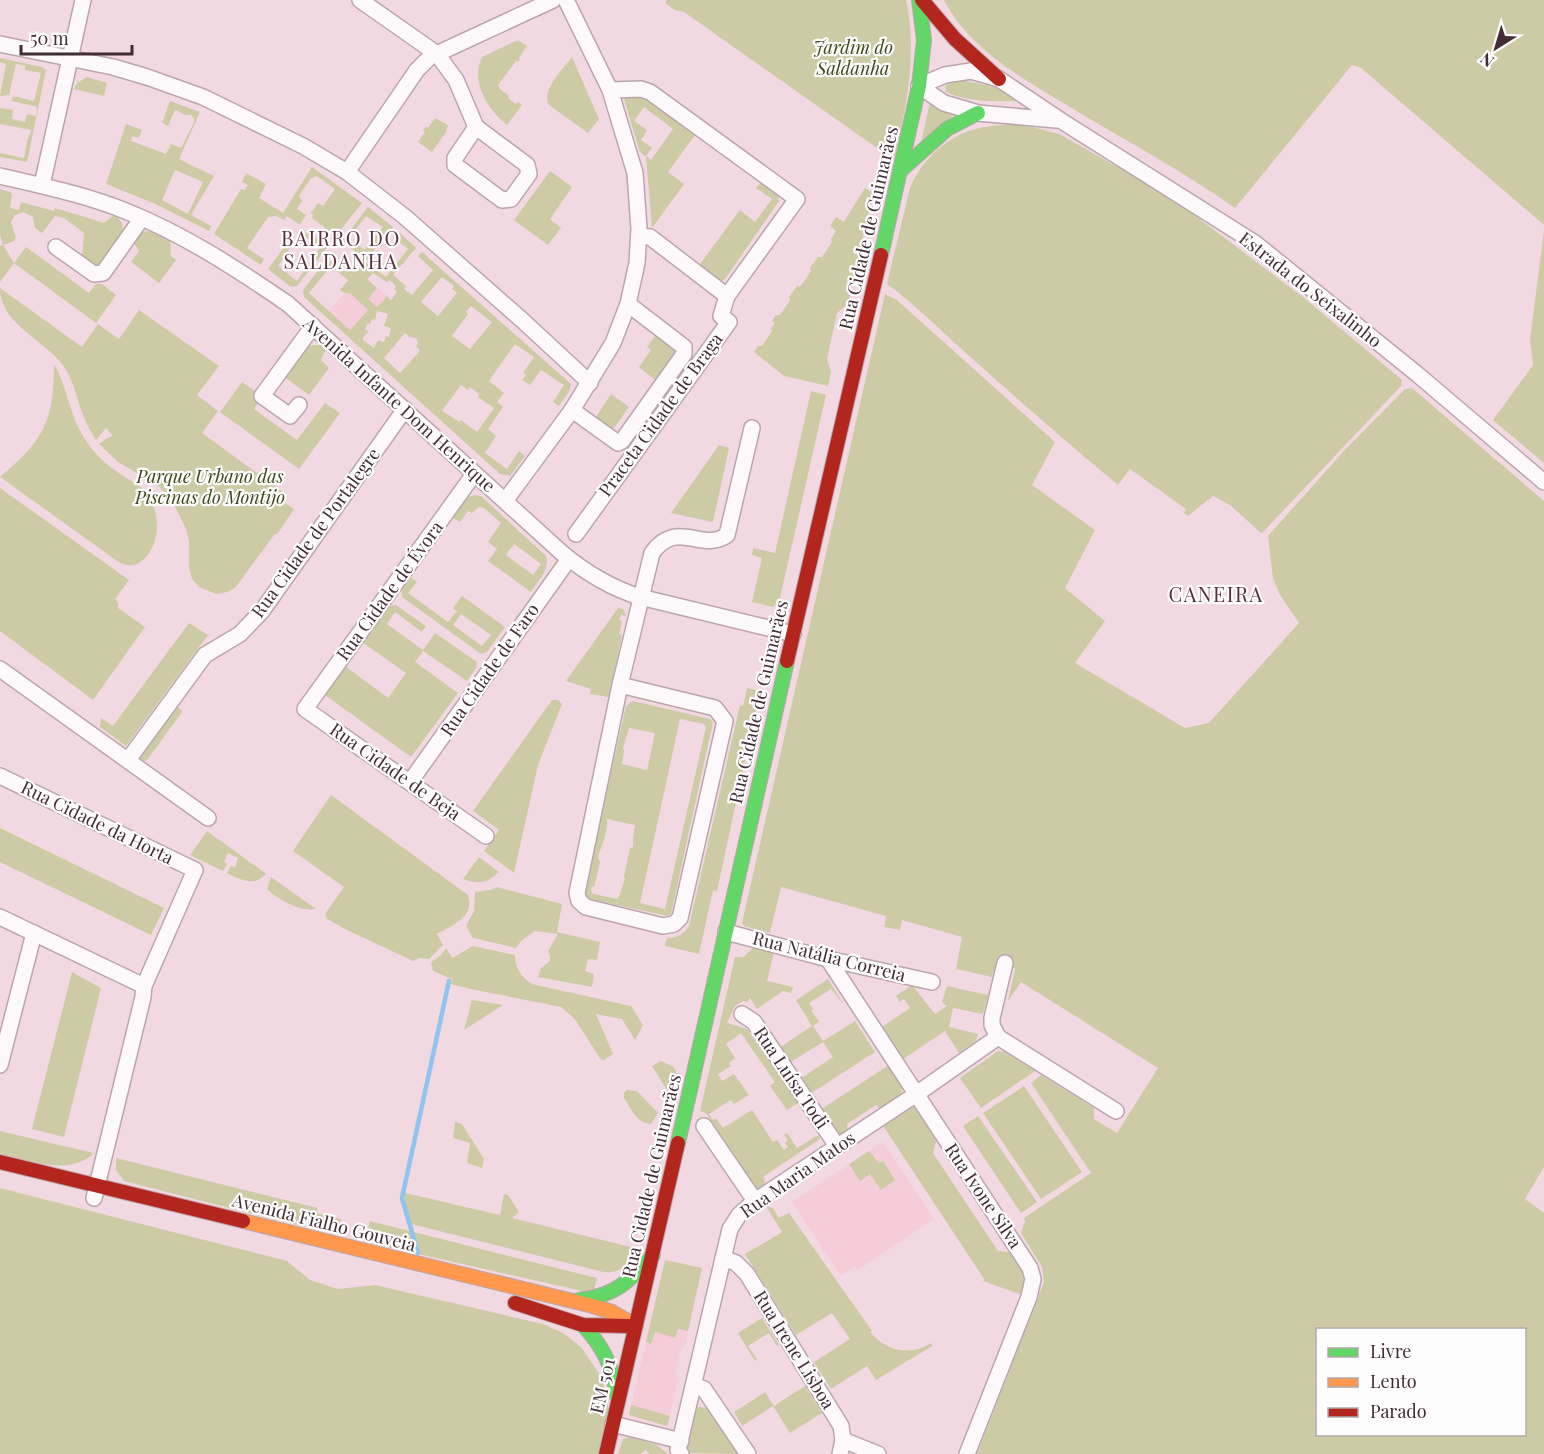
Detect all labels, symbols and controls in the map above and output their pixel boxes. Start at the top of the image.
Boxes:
scale bar [21,18,132,56]
north arrow [1466,18,1526,78]
text: 50 m [30,26,69,50]
park label: Jardim do Saldanha [813,35,893,80]
text: N [1475,48,1498,72]
street label: Rua Cidade de Guimarães [833,124,903,332]
district label: BAIRRO DO SALDANHA [281,224,401,274]
street label: Estrada do Seixalinho [1234,226,1387,353]
street label: Avenida Infante Dom Henrique [298,311,501,497]
street label: Praceta Cidade de Braga [593,328,728,501]
street label: Rua Cidade de Portalegre [245,443,385,622]
park label: Parque Urbano das Piscinas do Montijo [134,464,285,509]
street label: Rua Cidade de Évora [330,516,448,665]
district label: CANEIRA [1168,580,1264,607]
street label: Rua Cidade de Faro [434,598,544,741]
street label: Rua Cidade de Guimarães [723,598,793,806]
street label: Rua Cidade de Beja [325,717,466,825]
street label: Rua Cidade da Horta [17,775,178,869]
street label: Rua Natália Correia [750,925,908,987]
street label: Rua Luísa Todi [749,1022,835,1133]
street label: Rua Cidade de Guimarães [616,1072,686,1280]
street label: Rua Maria Matos [735,1126,860,1223]
street label: Rua Ivone Silva [940,1138,1028,1253]
street label: Avenida Fialho Gouveia [229,1187,419,1256]
street label: Rua Irene Lisboa [749,1286,841,1413]
legend [1316,1328,1526,1436]
text: Livre [1370,1339,1411,1363]
street label: EM 501 [584,1355,620,1416]
text: Lento [1370,1369,1417,1393]
text: Parado [1370,1399,1427,1423]

